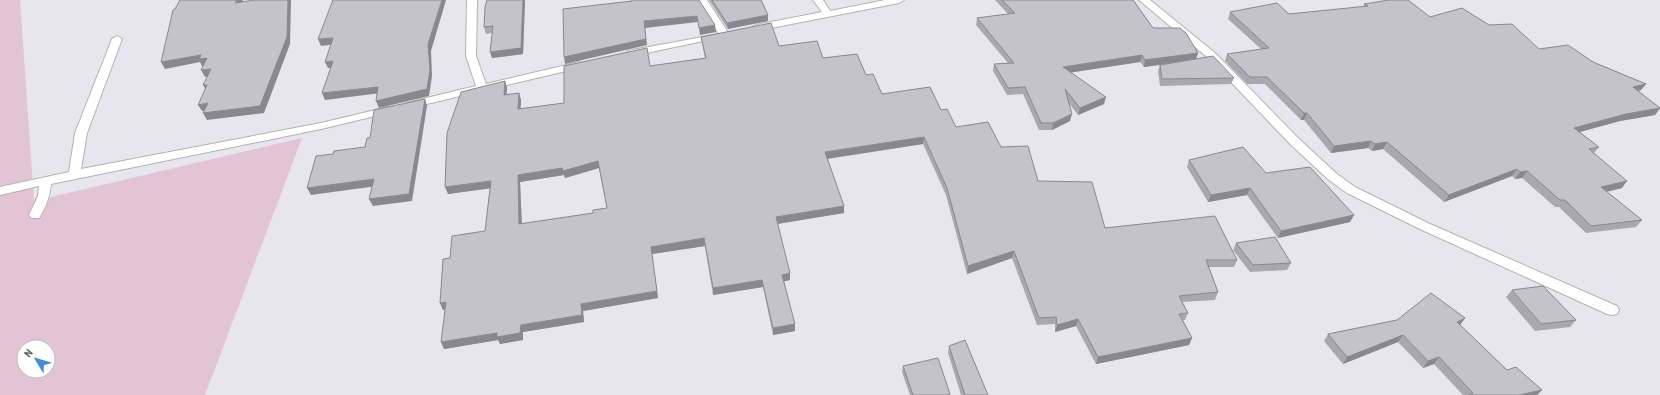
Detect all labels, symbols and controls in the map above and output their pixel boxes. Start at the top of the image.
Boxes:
north arrow [16,339,56,379]
text: N [20,346,37,361]

